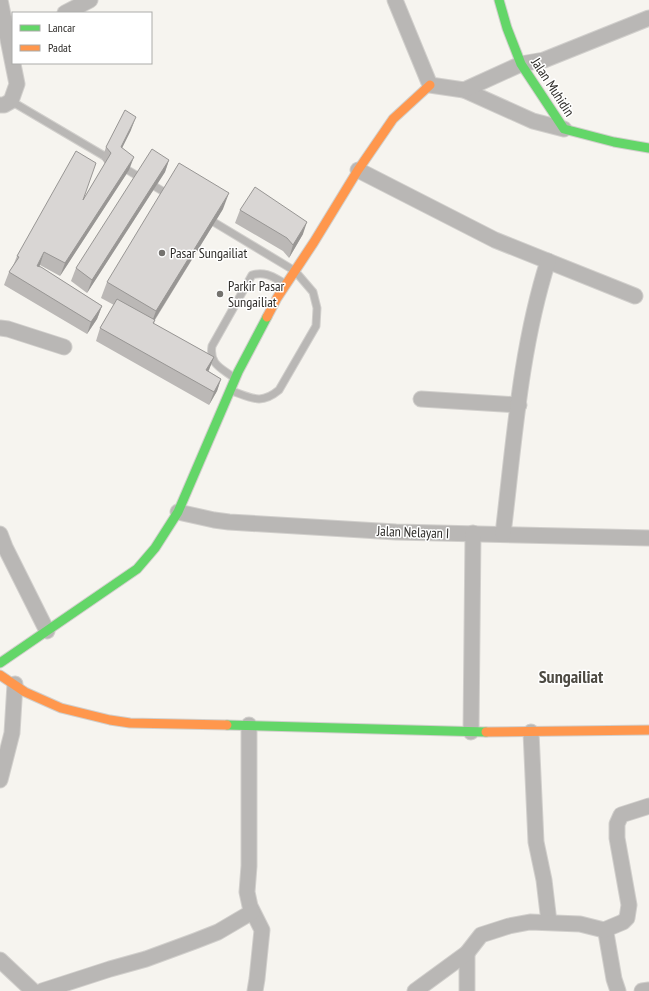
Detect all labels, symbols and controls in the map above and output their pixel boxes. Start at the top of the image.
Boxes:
legend [12,12,152,64]
text: Lancar [48,20,76,35]
text: Padat [48,40,72,55]
street label: Jalan Muhidin [527,53,579,120]
place label: Pasar Sungailiat [170,244,247,262]
marker: Pasar Sungailiat [157,248,167,258]
place label: Parkir Pasar Sungailiat [228,277,285,311]
marker: Parkir Pasar Sungailiat [215,289,225,299]
street label: Jalan Nelayan I [376,522,449,542]
district label: Sungailiat [539,665,604,688]

